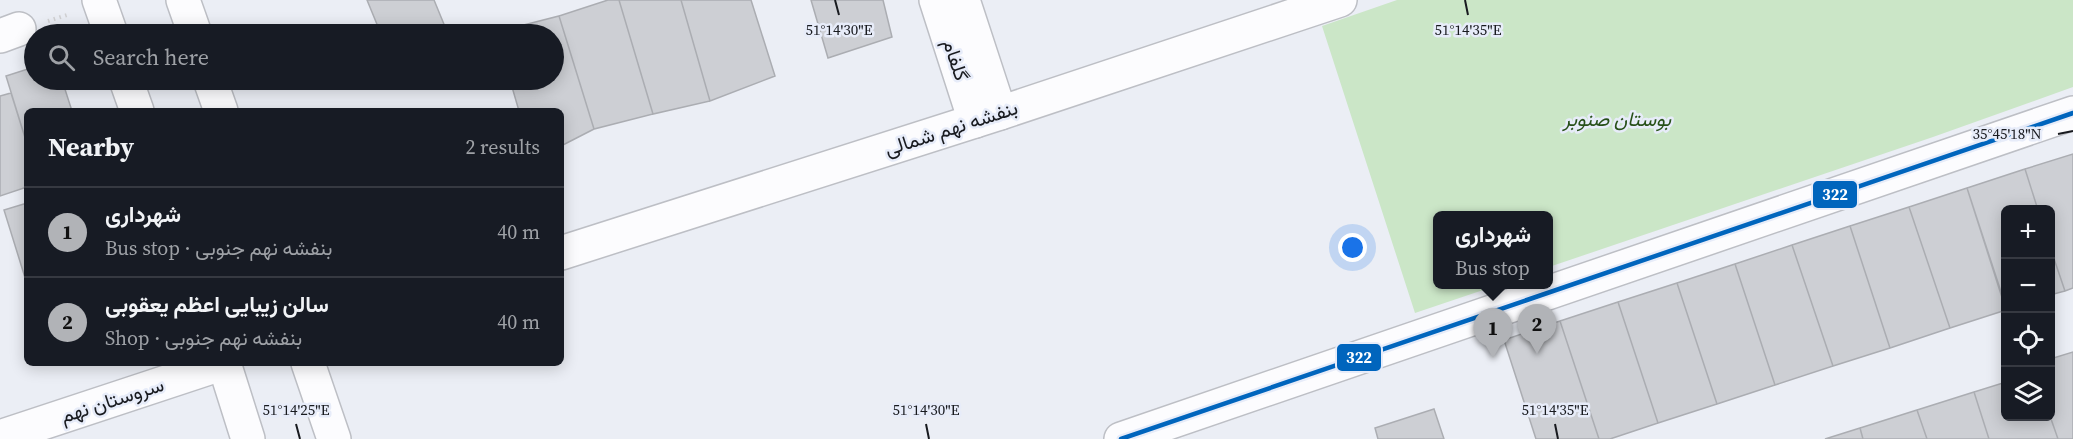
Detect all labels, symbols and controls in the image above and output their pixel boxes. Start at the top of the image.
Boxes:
text: 51°14'30"E [805,19,873,40]
text: 51°14'35"E [1434,19,1502,40]
search box [24,24,564,90]
street label: گلفام [936,36,976,85]
icon: search [45,41,78,74]
text: Search here [93,42,209,72]
street label: بنفشه نهم شمالی [881,93,1021,163]
park label: بوستان صنوبر [1561,105,1672,133]
text: 35°45'18"N [1972,123,2042,144]
text: Nearby [48,129,134,165]
text: 2 results [465,133,540,161]
line badge: 322 [1812,180,1858,209]
text: 322 [1822,183,1848,205]
text: شهرداری [105,199,181,229]
map controls [2001,205,2055,421]
button: + [2001,205,2055,259]
popup [1433,211,1553,289]
text: 1 [62,218,73,246]
text: 40 m [497,218,540,246]
text: شهرداری [1455,219,1531,249]
your location [1338,233,1367,262]
text: Bus stop · بنفشه نهم جنوبی [105,234,332,262]
text: Bus stop [1455,254,1530,282]
button: − [2001,259,2055,313]
text: سالن زیبایی اعظم یعقوبی [105,289,329,319]
pin: 2 [1518,304,1556,354]
text: 2 [62,308,73,336]
text: 40 m [497,308,540,336]
pin: 1 [1474,308,1512,358]
button: locate [2001,313,2055,367]
text: Shop · بنفشه نهم جنوبی [105,324,302,352]
line badge: 322 [1336,343,1382,372]
text: 322 [1346,346,1372,368]
button: layers [2001,367,2055,421]
street label: سروستان نهم [57,370,167,430]
text: 51°14'25"E [262,399,330,420]
text: 51°14'30"E [892,399,960,420]
text: 51°14'35"E [1521,399,1589,420]

